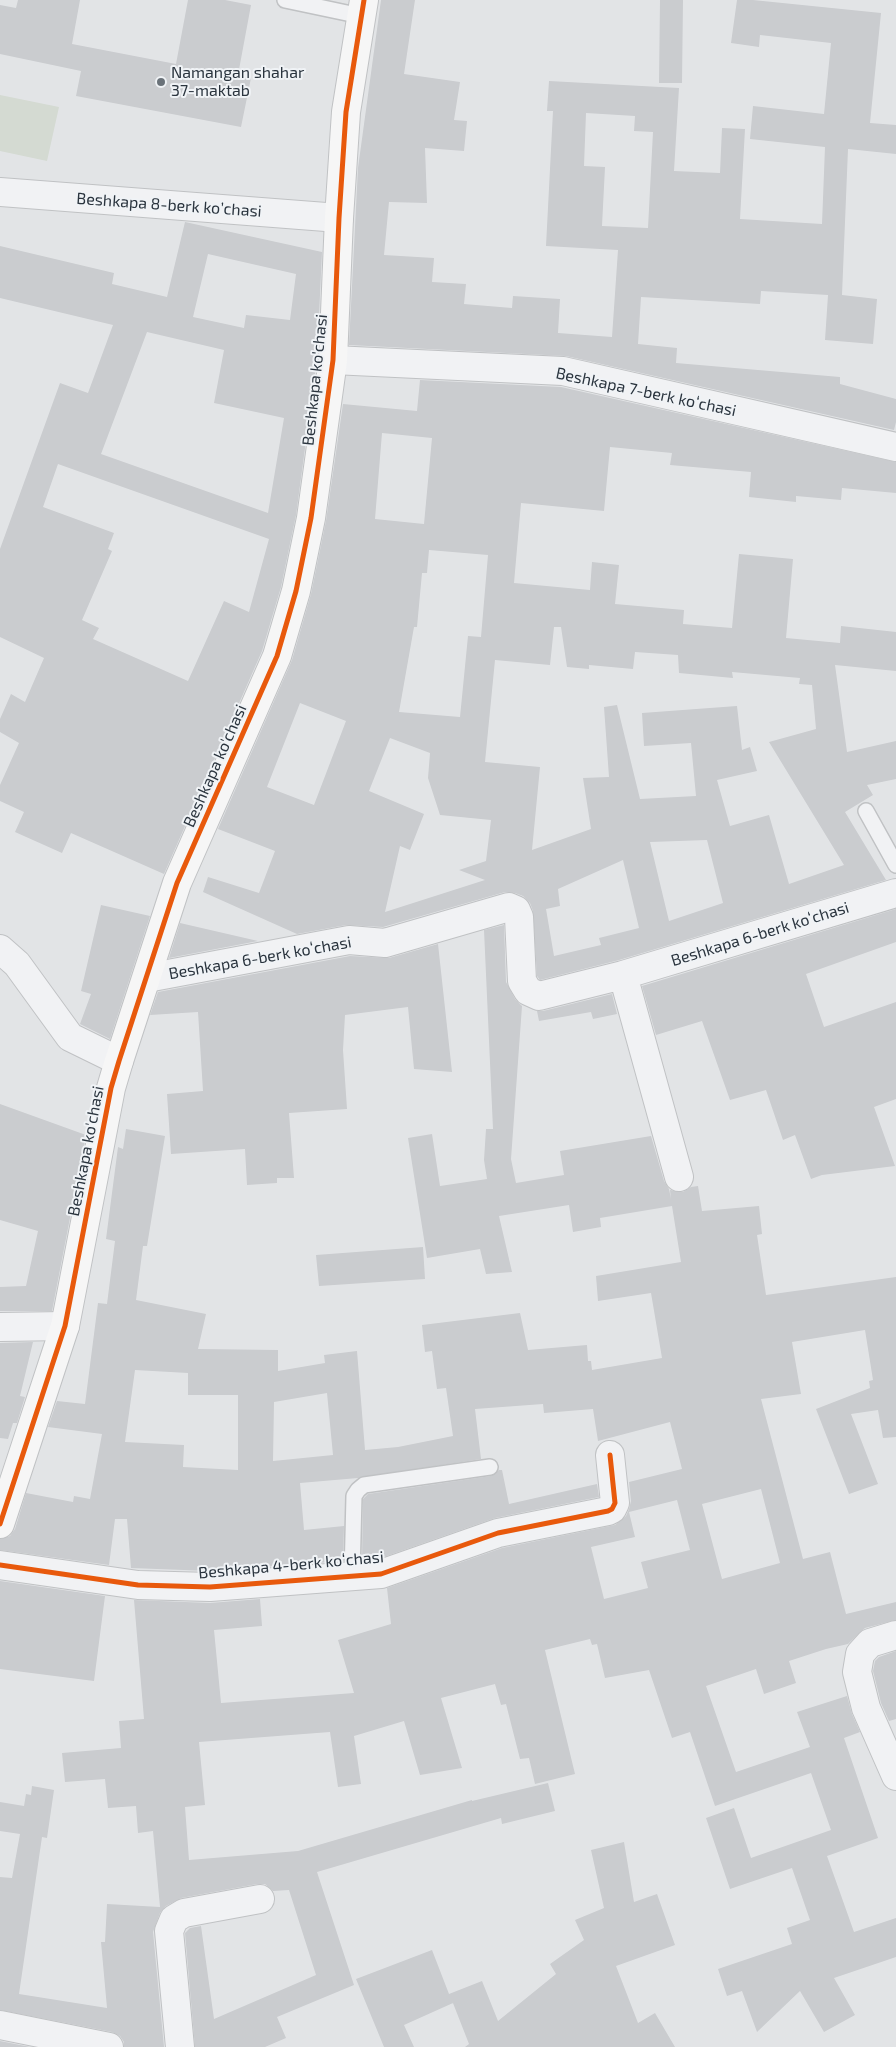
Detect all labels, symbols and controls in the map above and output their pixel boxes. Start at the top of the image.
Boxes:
place label: Namangan shahar 37-maktab [171,63,304,101]
marker: Namangan shahar 37-maktab [155,76,167,88]
street label: Beshkapa 8-berk koʼchasi [76,189,262,221]
street label: Beshkapa ko'chasi [299,313,331,447]
street label: Beshkapa 7-berk koʻchasi [554,363,738,421]
street label: Beshkapa ko'chasi [179,702,251,830]
street label: Beshkapa 6-berk koʻchasi [669,898,851,970]
street label: Beshkapa 6-berk koʻchasi [167,932,353,984]
street label: Beshkapa ko'chasi [64,1084,108,1218]
street label: Beshkapa 4-berk koʻchasi [198,1547,384,1583]

